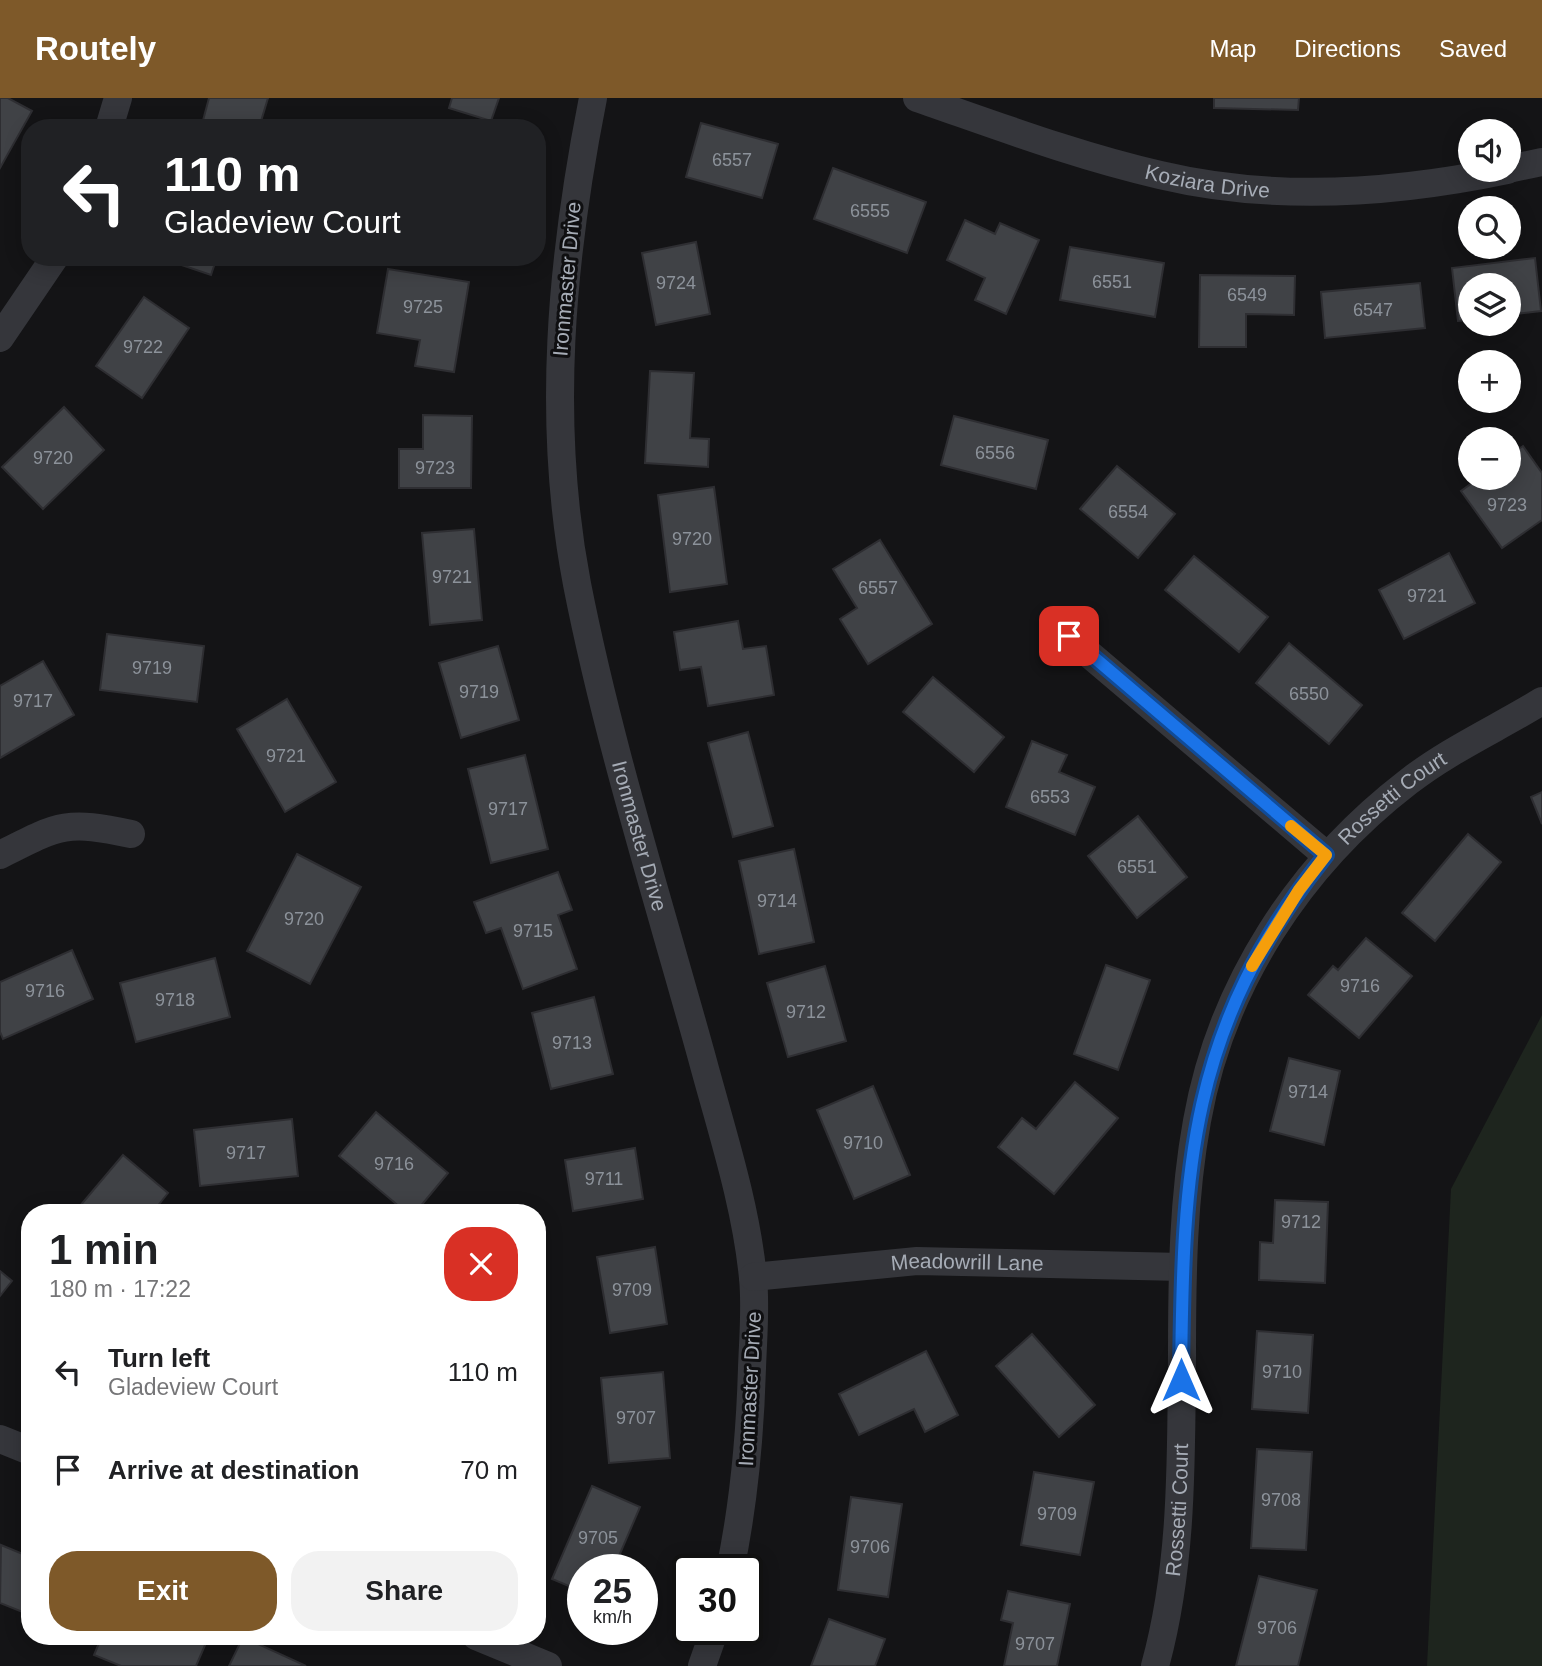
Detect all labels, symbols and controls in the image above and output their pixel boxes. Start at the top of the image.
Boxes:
text: Routely [35,30,156,67]
text: Map [1210,35,1256,62]
text: Directions [1294,35,1401,62]
text: Saved [1439,35,1507,62]
map controls [1458,119,1521,490]
button: sound [1458,119,1521,182]
icon: left [49,147,140,238]
text: 110 m [164,147,300,201]
house number: 6557 [712,150,752,170]
street label: Koziara Drive [1143,160,1271,202]
button: search [1458,196,1521,259]
street label: Ironmaster Drive [548,201,585,357]
house number: 6555 [850,201,890,221]
text: Gladeview Court [164,204,401,240]
house number: 6551 [1092,272,1132,292]
house number: 9724 [656,273,696,293]
button: layers [1458,273,1521,336]
house number: 6549 [1227,285,1267,305]
house number: 9725 [403,297,443,317]
house number: 6547 [1353,300,1393,320]
house number: 9722 [123,337,163,357]
button: + [1458,350,1521,413]
button: − [1458,427,1521,490]
house number: 6556 [975,443,1015,463]
house number: 9720 [33,448,73,468]
house number: 9723 [415,458,455,478]
house number: 9723 [1487,495,1527,515]
house number: 6554 [1108,502,1148,522]
house number: 9720 [672,529,712,549]
house number: 9721 [432,567,472,587]
house number: 6557 [858,578,898,598]
house number: 9721 [1407,586,1447,606]
pin [1039,606,1099,666]
icon: arrive [1050,617,1088,655]
house number: 9719 [132,658,172,678]
house number: 9719 [459,682,499,702]
house number: 6550 [1289,684,1329,704]
house number: 9717 [13,691,53,711]
house number: 9721 [266,746,306,766]
street label: Rossetti Court [1333,747,1450,849]
street label: Ironmaster Drive [608,758,672,914]
house number: 6553 [1030,787,1070,807]
house number: 9717 [488,799,528,819]
house number: 6551 [1117,857,1157,877]
house number: 9714 [757,891,797,911]
house number: 9720 [284,909,324,929]
house number: 9715 [513,921,553,941]
house number: 9716 [1340,976,1380,996]
house number: 9716 [25,981,65,1001]
house number: 9718 [155,990,195,1010]
house number: 9712 [786,1002,826,1022]
house number: 9713 [552,1033,592,1053]
house number: 9714 [1288,1082,1328,1102]
house number: 9710 [843,1133,883,1153]
house number: 9717 [226,1143,266,1163]
house number: 9716 [374,1154,414,1174]
house number: 9711 [585,1169,623,1189]
house number: 9712 [1281,1212,1321,1232]
text: 1 min [49,1226,159,1273]
button: close [444,1227,518,1301]
street label: Meadowrill Lane [890,1249,1044,1275]
text: 180 m · 17:22 [49,1276,191,1302]
house number: 9709 [612,1280,652,1300]
street label: Ironmaster Drive [734,1311,765,1467]
text: Turn left [108,1343,210,1373]
position arrow [1144,1343,1218,1417]
icon: left [49,1353,87,1391]
text: 110 m [448,1357,518,1387]
house number: 9710 [1262,1362,1302,1382]
text: Gladeview Court [108,1374,278,1400]
house number: 9707 [616,1408,656,1428]
street label: Rossetti Court [1161,1443,1192,1578]
icon: arrive [49,1451,87,1489]
text: Arrive at destination [108,1455,359,1485]
text: 70 m [460,1455,518,1485]
house number: 9708 [1261,1490,1301,1510]
house number: 9709 [1037,1504,1077,1524]
house number: 9705 [578,1528,618,1548]
house number: 9706 [850,1537,890,1557]
button: Exit [49,1551,277,1631]
button: Share [291,1551,518,1631]
speed limit sign: 30 [672,1554,763,1645]
text: 25 [593,1571,632,1610]
text: km/h [593,1607,632,1627]
house number: 9706 [1257,1618,1297,1638]
house number: 9707 [1015,1634,1055,1654]

